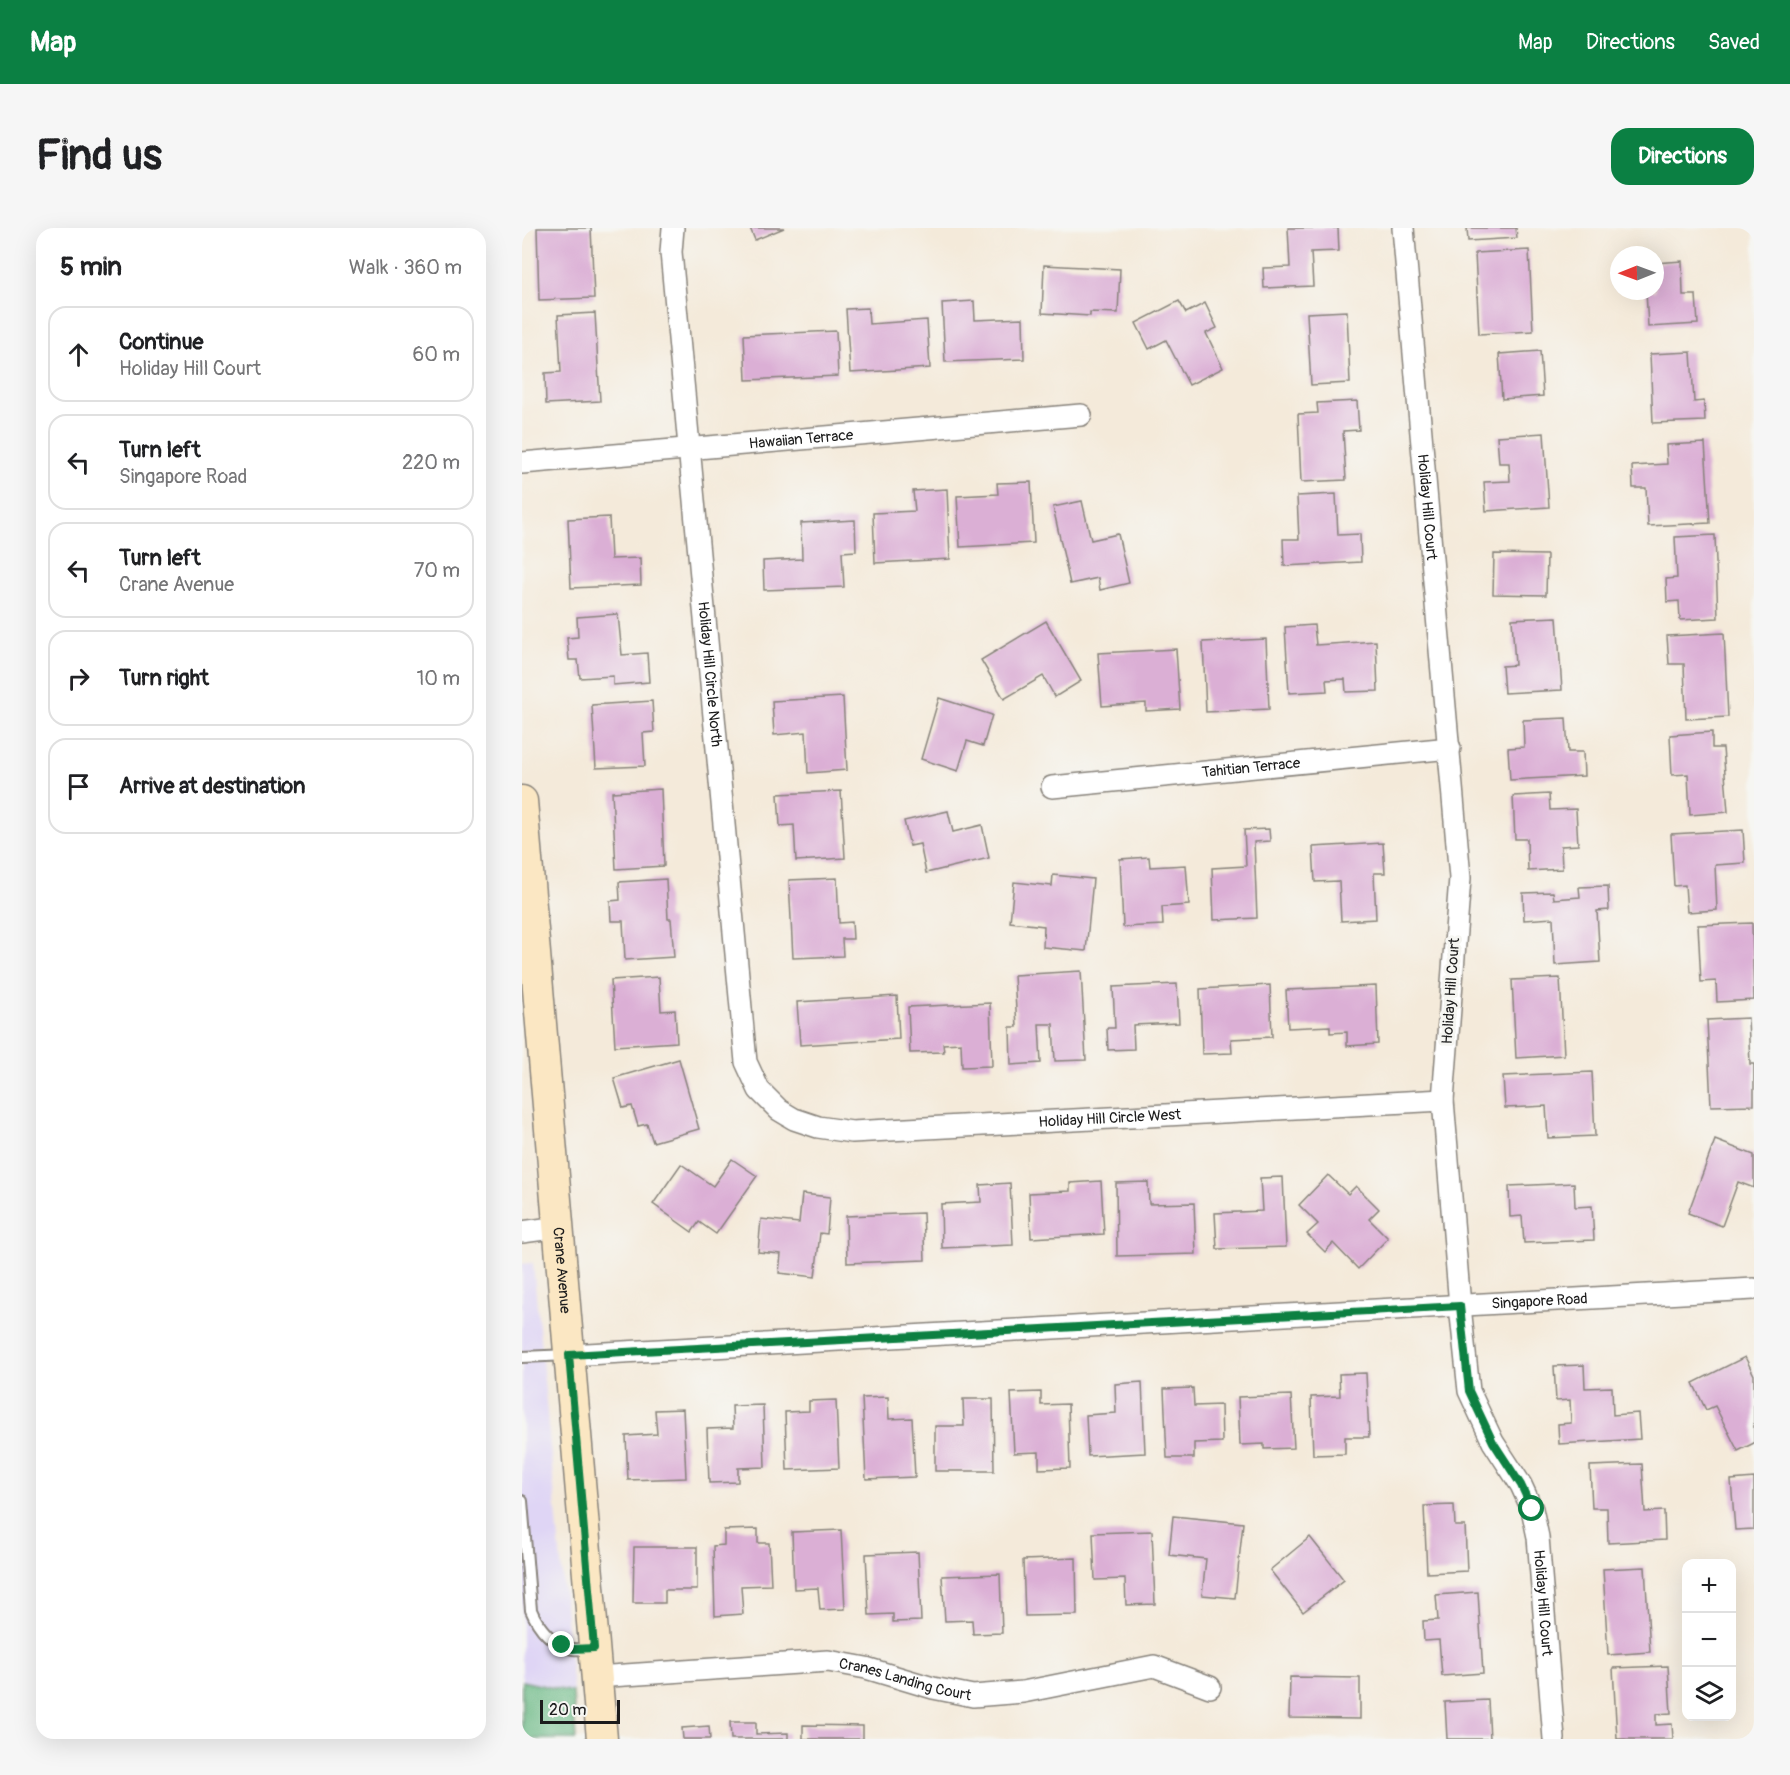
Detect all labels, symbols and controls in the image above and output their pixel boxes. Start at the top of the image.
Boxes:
text: Map [30,25,76,60]
text: Map [1518,29,1553,56]
text: Directions [1586,29,1675,56]
text: Saved [1708,29,1760,56]
button: Directions [1611,128,1754,185]
text: Find us [36,130,162,182]
north arrow [1610,246,1664,300]
text: 5 min [60,251,122,283]
text: Walk · 360 m [349,255,462,280]
text: Continue [119,328,203,356]
icon: ahead [62,338,95,371]
text: 60 m [413,342,460,367]
text: Holiday Hill Court [119,356,261,381]
street label: Hawaiian Terrace [748,425,855,453]
text: Turn left [119,436,201,464]
icon: left [62,446,95,479]
text: 220 m [402,450,460,475]
street label: Holiday Hill Court [1413,453,1442,562]
text: Singapore Road [119,464,247,489]
text: Turn left [119,544,201,572]
icon: left [62,554,95,587]
text: 70 m [414,558,460,583]
text: Crane Avenue [119,572,234,597]
street label: Holiday Hill Circle North [694,600,726,748]
icon: right [62,662,95,695]
text: Turn right [119,664,209,692]
text: 10 m [416,666,460,691]
street label: Tahitian Terrace [1201,753,1302,782]
icon: arrive [62,770,95,803]
text: Arrive at destination [119,772,305,800]
street label: Holiday Hill Court [1438,936,1464,1045]
street label: Holiday Hill Circle West [1038,1105,1182,1131]
street label: Crane Avenue [549,1226,575,1315]
street label: Singapore Road [1491,1289,1588,1313]
route start [1518,1495,1544,1521]
street label: Holiday Hill Court [1530,1549,1557,1658]
map controls [1682,1559,1736,1721]
button: + [1682,1559,1736,1613]
button: − [1682,1613,1736,1667]
route end [548,1631,574,1657]
street label: Cranes Landing Court [838,1654,974,1705]
button: layers [1682,1667,1736,1721]
scale bar [540,1697,620,1724]
text: 20 m [549,1700,587,1720]

